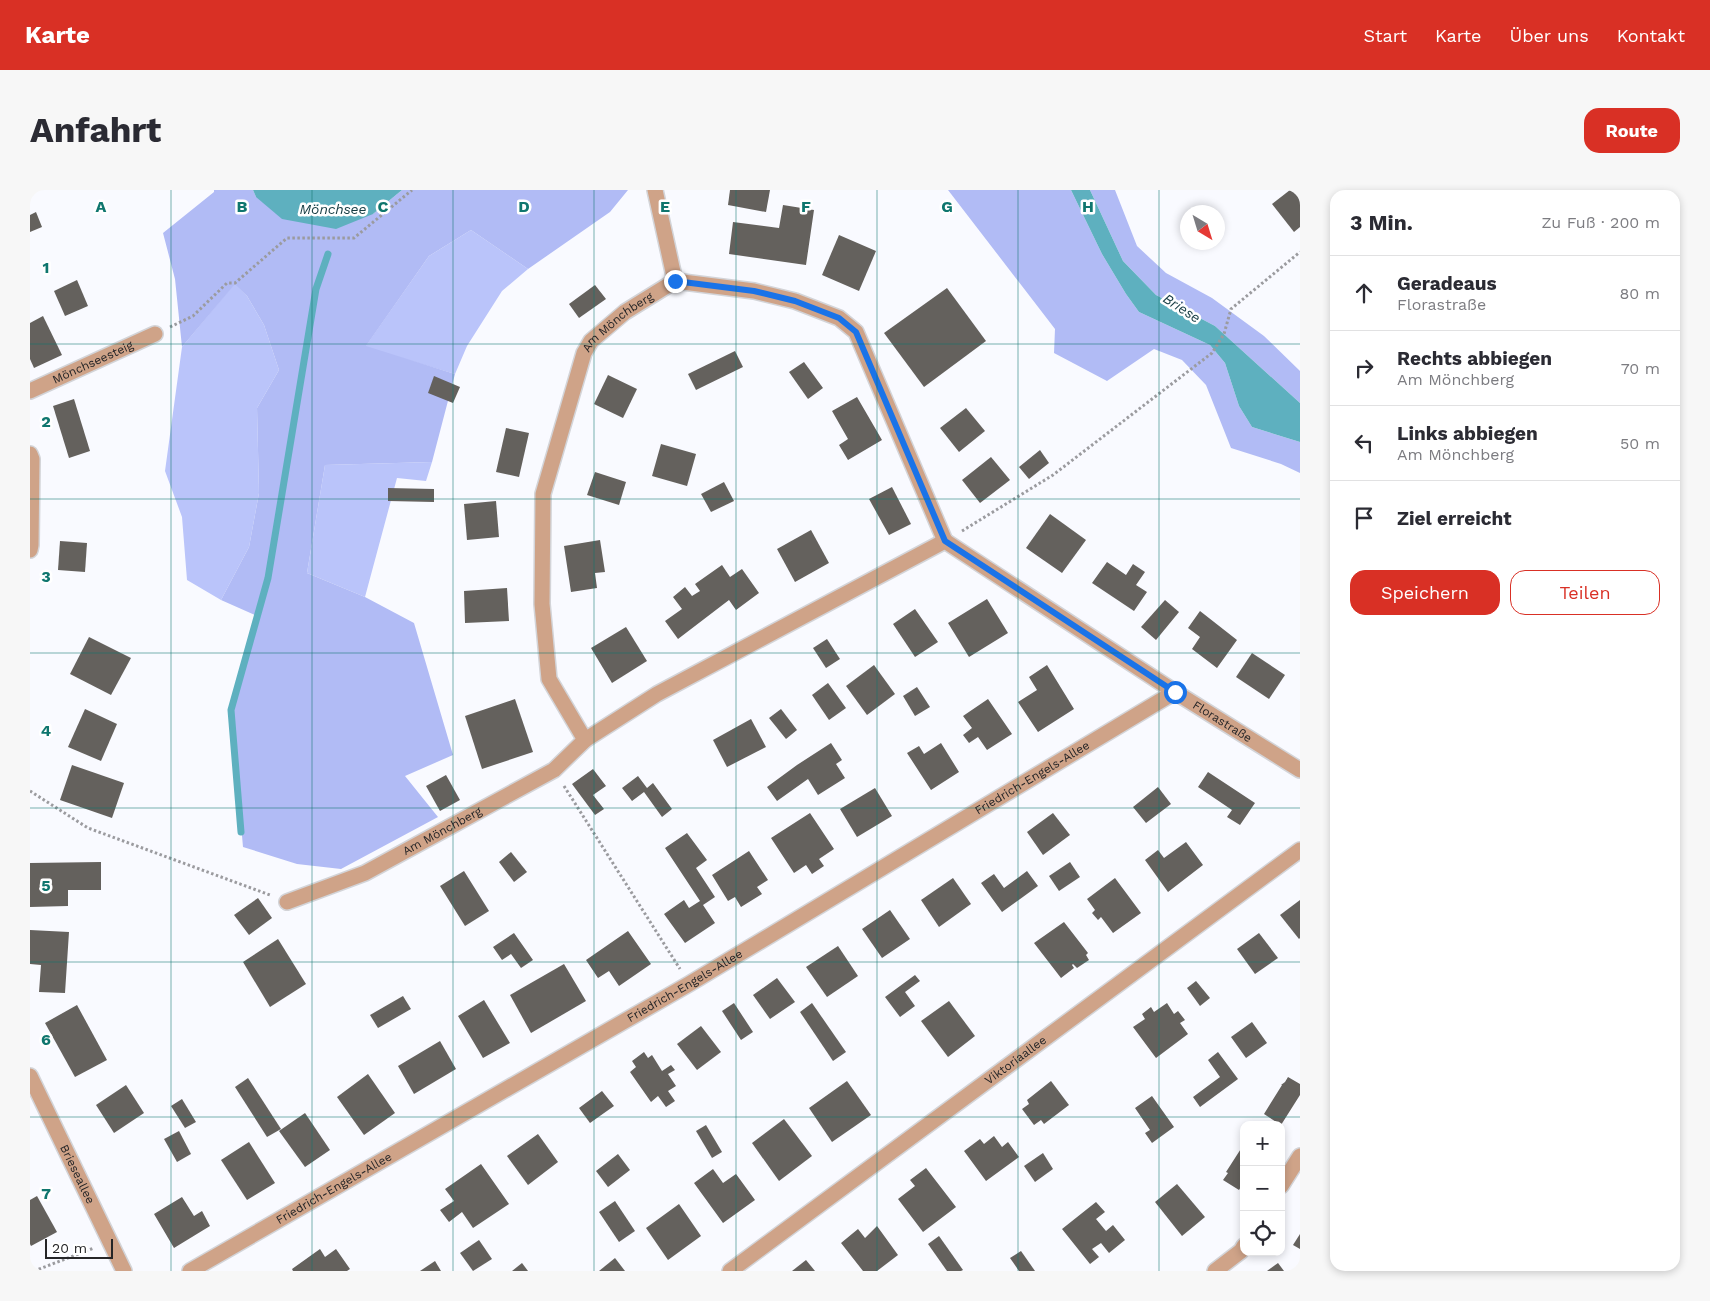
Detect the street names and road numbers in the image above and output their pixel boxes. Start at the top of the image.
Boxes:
street label: Am Mönchberg [579,289,656,354]
street label: Mönchseesteig [50,338,136,387]
street label: Florastraße [1190,698,1255,745]
street label: Friedrich-Engels-Allee [972,738,1092,818]
street label: Am Mönchberg [400,804,485,858]
street label: Friedrich-Engels-Allee [625,947,745,1025]
street label: Viktoriaallee [982,1033,1049,1087]
street label: Brieseallee [57,1142,98,1206]
street label: Friedrich-Engels-Allee [273,1149,394,1227]

